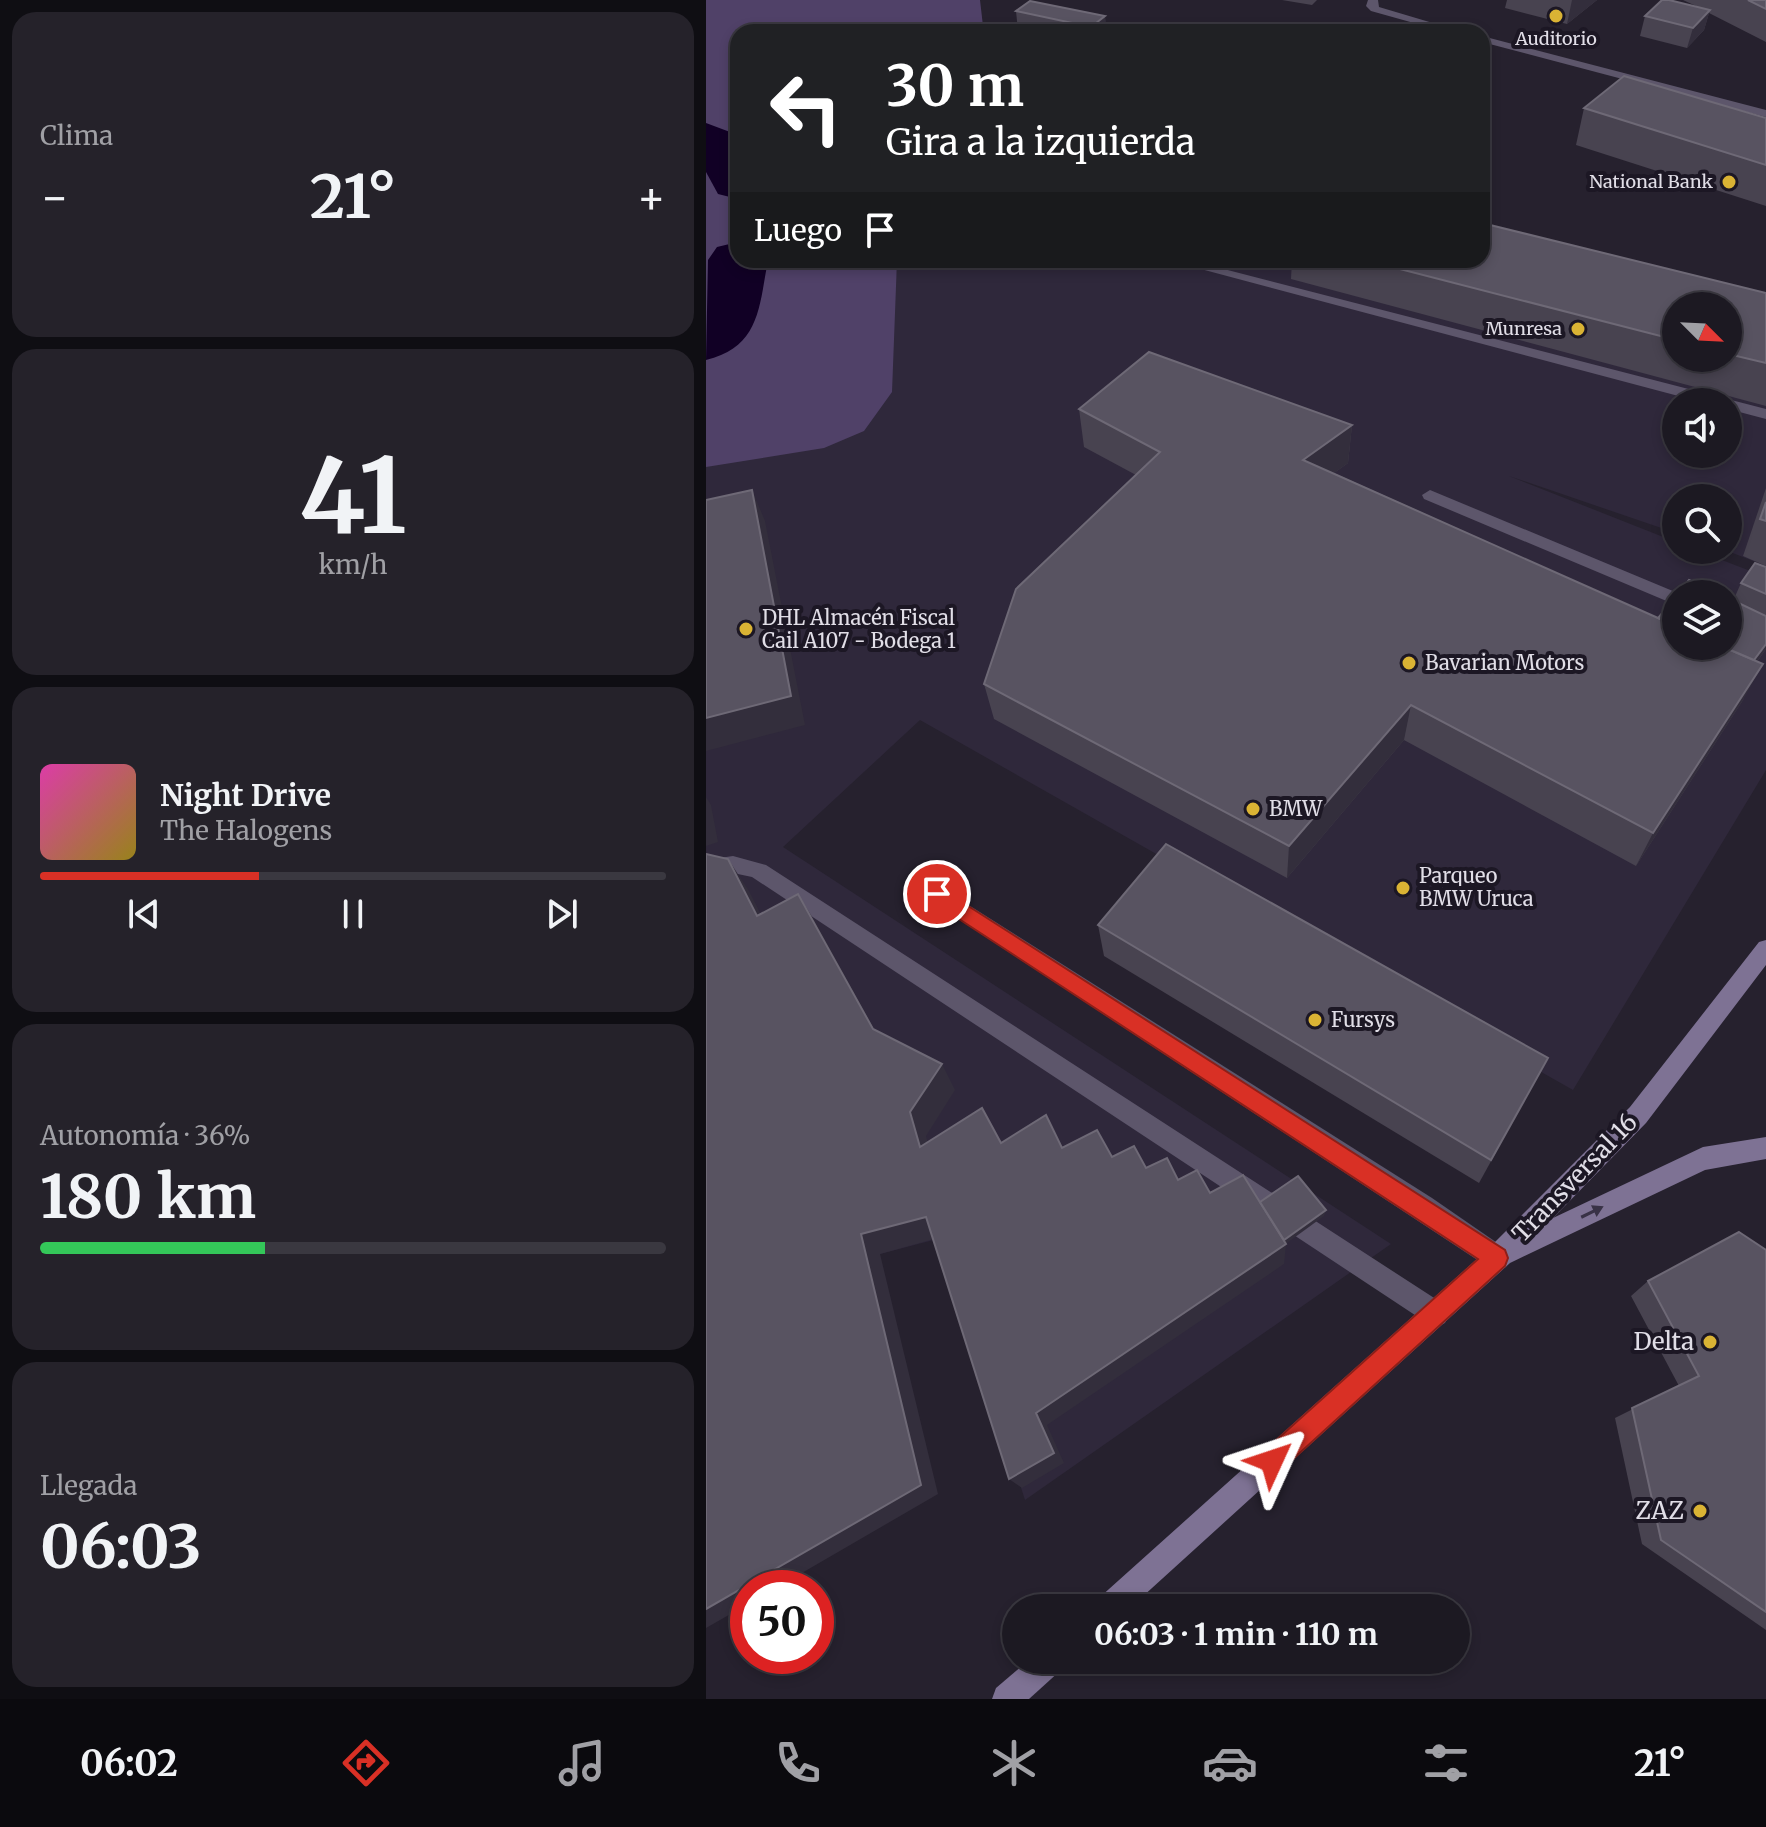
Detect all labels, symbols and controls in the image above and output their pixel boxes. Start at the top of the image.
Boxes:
marker: Auditorio [1547,7,1565,25]
place label: Auditorio [1514,27,1597,50]
text: 30 m [886,51,1024,121]
icon: left [754,56,858,160]
text: Clima [40,119,113,152]
text: Gira a la izquierda [886,120,1195,165]
text: 21° [310,159,396,234]
text: − [40,170,69,225]
text: + [637,170,666,225]
place label: National Bank [1589,170,1714,193]
marker: National Bank [1720,173,1738,191]
icon: arrive [858,208,902,252]
text: Luego [754,211,842,249]
north arrow [1662,292,1742,372]
map controls [1662,292,1742,660]
place label: Munresa [1485,317,1562,340]
marker: Munresa [1569,320,1587,338]
button: sound [1662,388,1742,468]
text: 41 [299,431,407,561]
button: search [1662,484,1742,564]
text: km/h [319,548,387,581]
button: layers [1662,580,1742,660]
place label: DHL Almacén Fiscal Cail A107 - Bodega 1 [762,605,956,653]
marker: DHL Almacén Fiscal Cail A107 - Bodega 1 [737,620,755,638]
place label: Bavarian Motors [1425,650,1584,675]
marker: Bavarian Motors [1400,654,1418,672]
text: Night Drive [160,776,331,814]
place label: BMW [1269,796,1323,821]
marker: BMW [1244,800,1262,818]
text: The Halogens [160,814,332,847]
pin [903,860,971,928]
place label: Parqueo BMW Uruca [1419,863,1534,911]
icon: arrive [915,872,959,916]
marker: Parqueo BMW Uruca [1394,879,1412,897]
icon: previous [122,892,166,936]
icon: pause [331,892,375,936]
icon: next [540,892,584,936]
place label: Fursys [1331,1007,1395,1032]
marker: Fursys [1306,1011,1324,1029]
street label: Transversal 16 [1506,1107,1644,1248]
text: Autonomía · 36% [40,1119,250,1152]
text: 180 km [40,1159,256,1234]
one-way arrow [1580,1205,1604,1219]
place label: Delta [1633,1326,1694,1357]
marker: Delta [1701,1333,1719,1351]
position arrow [1230,1419,1314,1503]
text: Llegada [40,1469,137,1502]
place label: ZAZ [1636,1495,1684,1526]
marker: ZAZ [1691,1502,1709,1520]
text: 06:03 [40,1509,202,1584]
speed limit sign: 50 [730,1570,834,1674]
text: 06:03 · 1 min · 110 m [1094,1615,1378,1653]
icon: directions [338,1735,394,1791]
icon: music [554,1735,610,1791]
icon: phone [770,1735,826,1791]
icon: climate [986,1735,1042,1791]
icon: car [1202,1735,1258,1791]
icon: filters [1418,1735,1474,1791]
text: 06:02 [80,1741,178,1786]
text: 21° [1634,1741,1686,1786]

